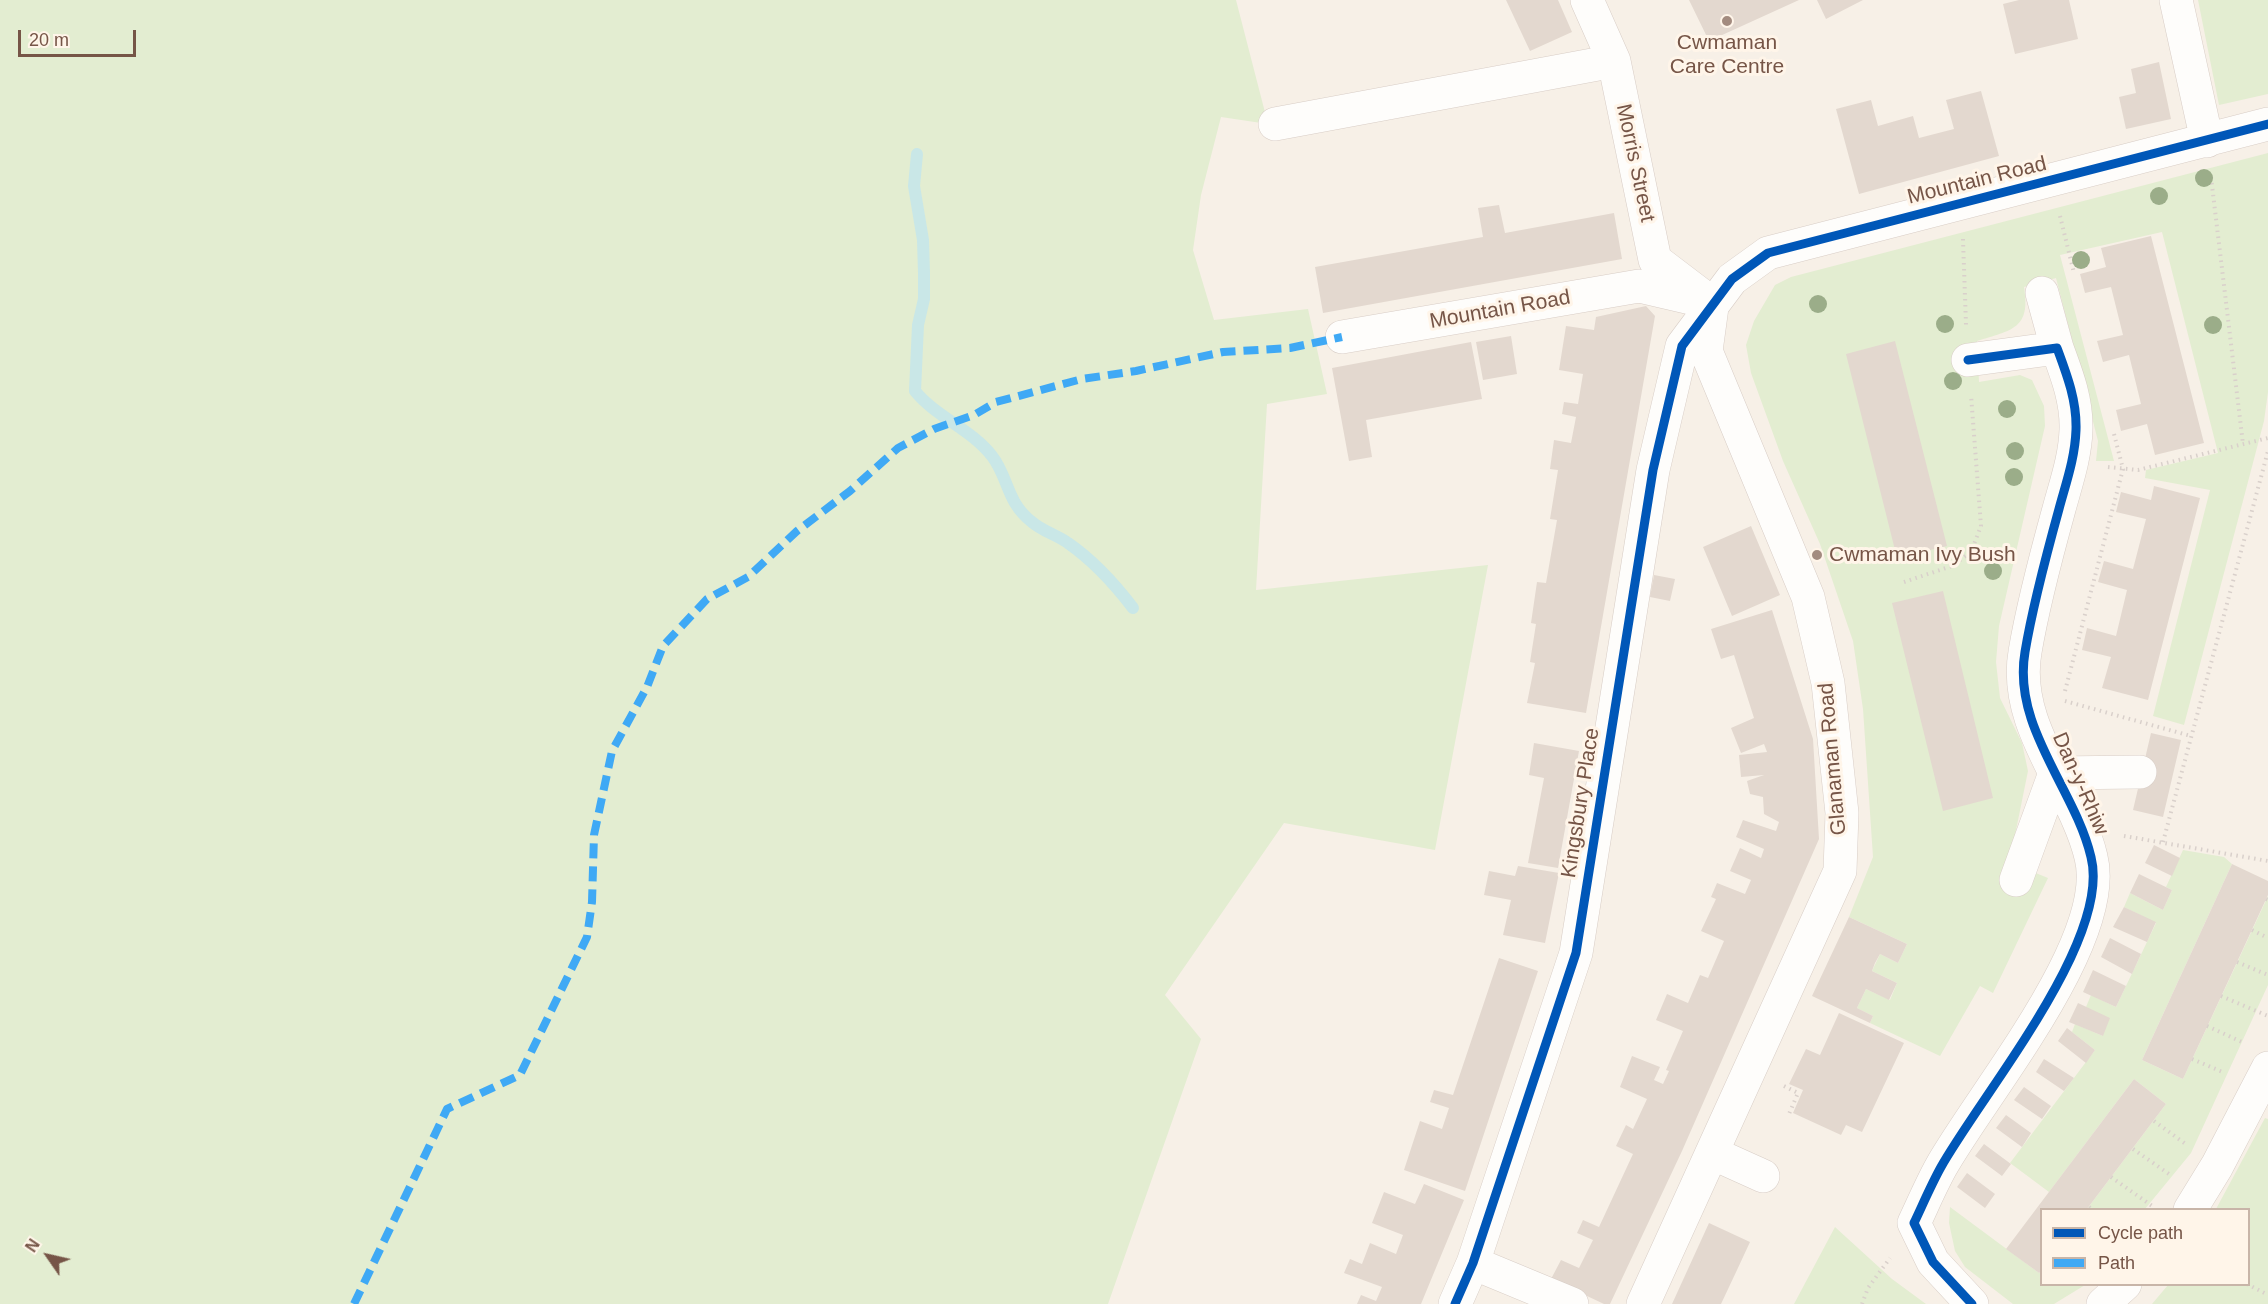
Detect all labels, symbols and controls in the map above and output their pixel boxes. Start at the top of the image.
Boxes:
marker: Cwmaman Care Centre [1720,14,1734,28]
scale bar [21,18,140,56]
text: 20 m [29,30,69,50]
place label: Cwmaman Care Centre [1670,30,1784,80]
street label: Morris Street [1610,102,1660,224]
street label: Mountain Road [1905,152,2049,210]
street label: Mountain Road [1428,285,1572,335]
place label: Cwmaman Ivy Bush [1829,542,2016,568]
marker: Cwmaman Ivy Bush [1810,548,1824,562]
street label: Glanaman Road [1814,682,1852,836]
street label: Kingsbury Place [1557,726,1605,880]
street label: Dan-y-Rhiw [2046,729,2114,839]
legend [2040,1208,2250,1286]
text: Cycle path [2098,1223,2183,1243]
north arrow [18,1226,78,1286]
text: N [22,1236,43,1255]
text: Path [2098,1253,2135,1273]

